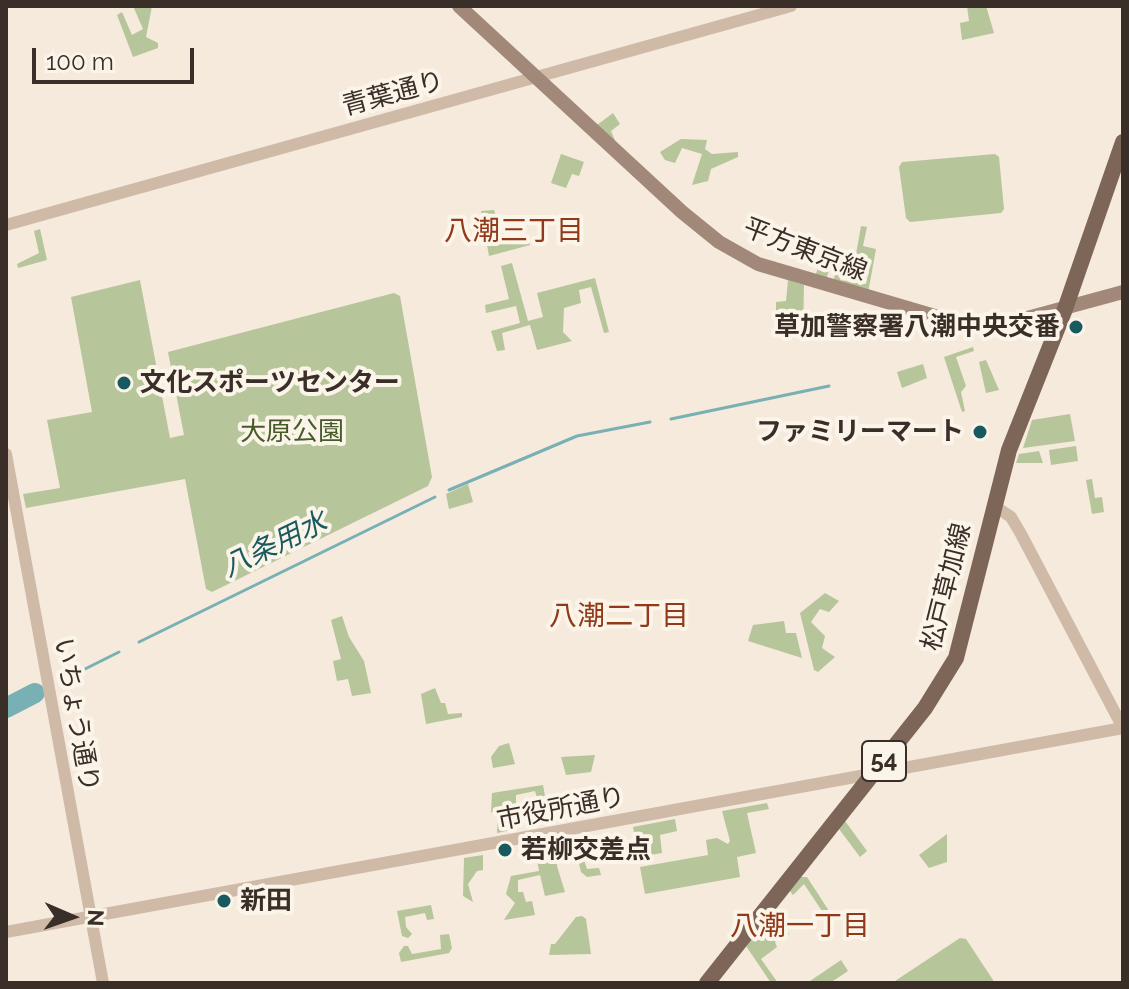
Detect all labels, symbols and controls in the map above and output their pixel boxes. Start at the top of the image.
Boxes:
scale bar [36,32,198,82]
text: 100 m [46,47,114,76]
street label: 青葉通り [339,65,447,123]
street label: 平方東京線 [739,212,871,288]
district label: 八潮三丁目 [444,215,584,249]
place label: 草加警察署八潮中央交番 [774,311,1060,343]
marker: 草加警察署八潮中央交番 [1067,318,1085,336]
place label: 文化スポーツセンター [140,367,400,399]
marker: 文化スポーツセンター [115,374,133,392]
park label: 大原公園 [240,416,344,448]
place label: ファミリーマート [756,416,964,448]
marker: ファミリーマート [971,423,989,441]
water label: 八条用水 [217,505,333,585]
street label: 松戸草加線 [916,520,978,654]
district label: 八潮二丁目 [549,600,689,634]
street label: いちょう通り [47,635,105,795]
road number: 54 [862,741,906,781]
street label: 市役所通り [494,781,628,837]
place label: 若柳交差点 [521,834,651,866]
marker: 若柳交差点 [496,841,514,859]
north arrow [32,877,112,957]
place label: 新田 [240,885,292,917]
marker: 新田 [215,892,233,910]
text: N [83,909,109,927]
district label: 八潮一丁目 [730,910,870,944]

